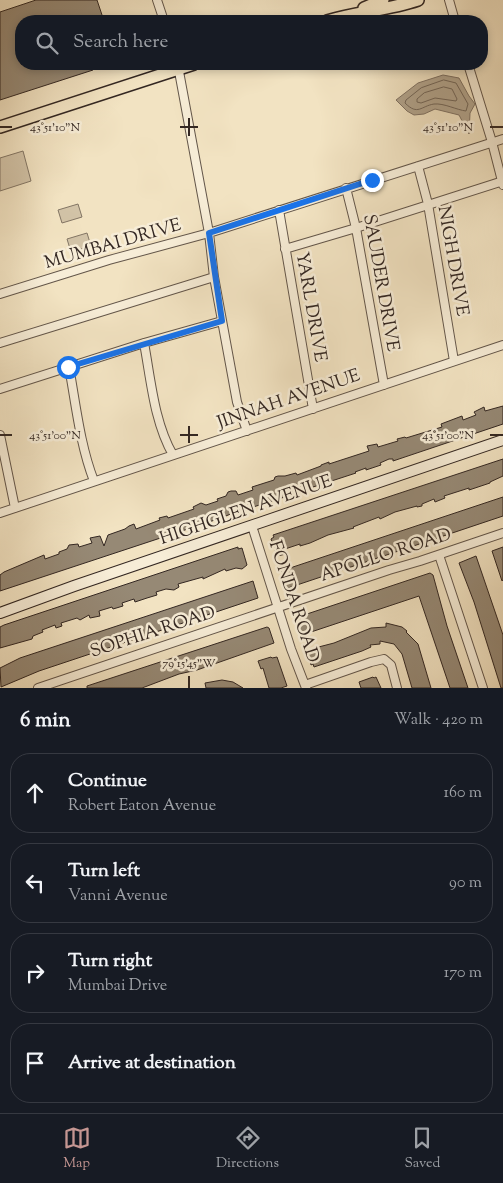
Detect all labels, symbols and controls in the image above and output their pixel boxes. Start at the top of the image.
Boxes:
search box [15,15,488,70]
icon: search [33,29,61,57]
text: Search here [73,29,168,56]
text: 43°51'10"N [30,119,80,137]
text: 43°51'10"N [423,119,473,137]
route end [361,169,384,192]
street label: NIGH DRIVE [430,204,475,318]
street label: SAUDER DRIVE [355,212,405,354]
street label: MUMBAI DRIVE [41,213,185,277]
street label: YARL DRIVE [288,250,332,364]
route start [57,356,80,379]
street label: JINNAH AVENUE [213,363,364,437]
text: 43°51'00"N [29,427,81,445]
text: 43°51'00"N [422,427,474,445]
street label: HIGHGLEN AVENUE [156,469,336,553]
street label: APOLLO ROAD [317,523,455,589]
street label: FONDA ROAD [261,538,325,666]
street label: SOPHIA ROAD [87,600,219,666]
text: 79°15'45"W [162,655,216,673]
text: 6 min [20,706,71,736]
text: Walk · 420 m [394,709,483,732]
text: Continue [68,768,147,795]
icon: ahead [21,779,49,807]
text: 160 m [444,782,482,805]
text: Robert Eaton Avenue [68,795,216,818]
text: Turn left [68,858,140,885]
icon: left [21,869,49,897]
text: 90 m [449,872,482,895]
text: Vanni Avenue [68,885,168,908]
text: Turn right [68,948,152,975]
icon: right [21,959,49,987]
text: 170 m [444,962,482,985]
text: Mumbai Drive [68,975,167,998]
icon: arrive [21,1049,49,1077]
text: Arrive at destination [68,1050,236,1077]
tab: Map [63,1124,91,1174]
tab: Directions [216,1124,279,1174]
tab: Saved [404,1124,440,1174]

